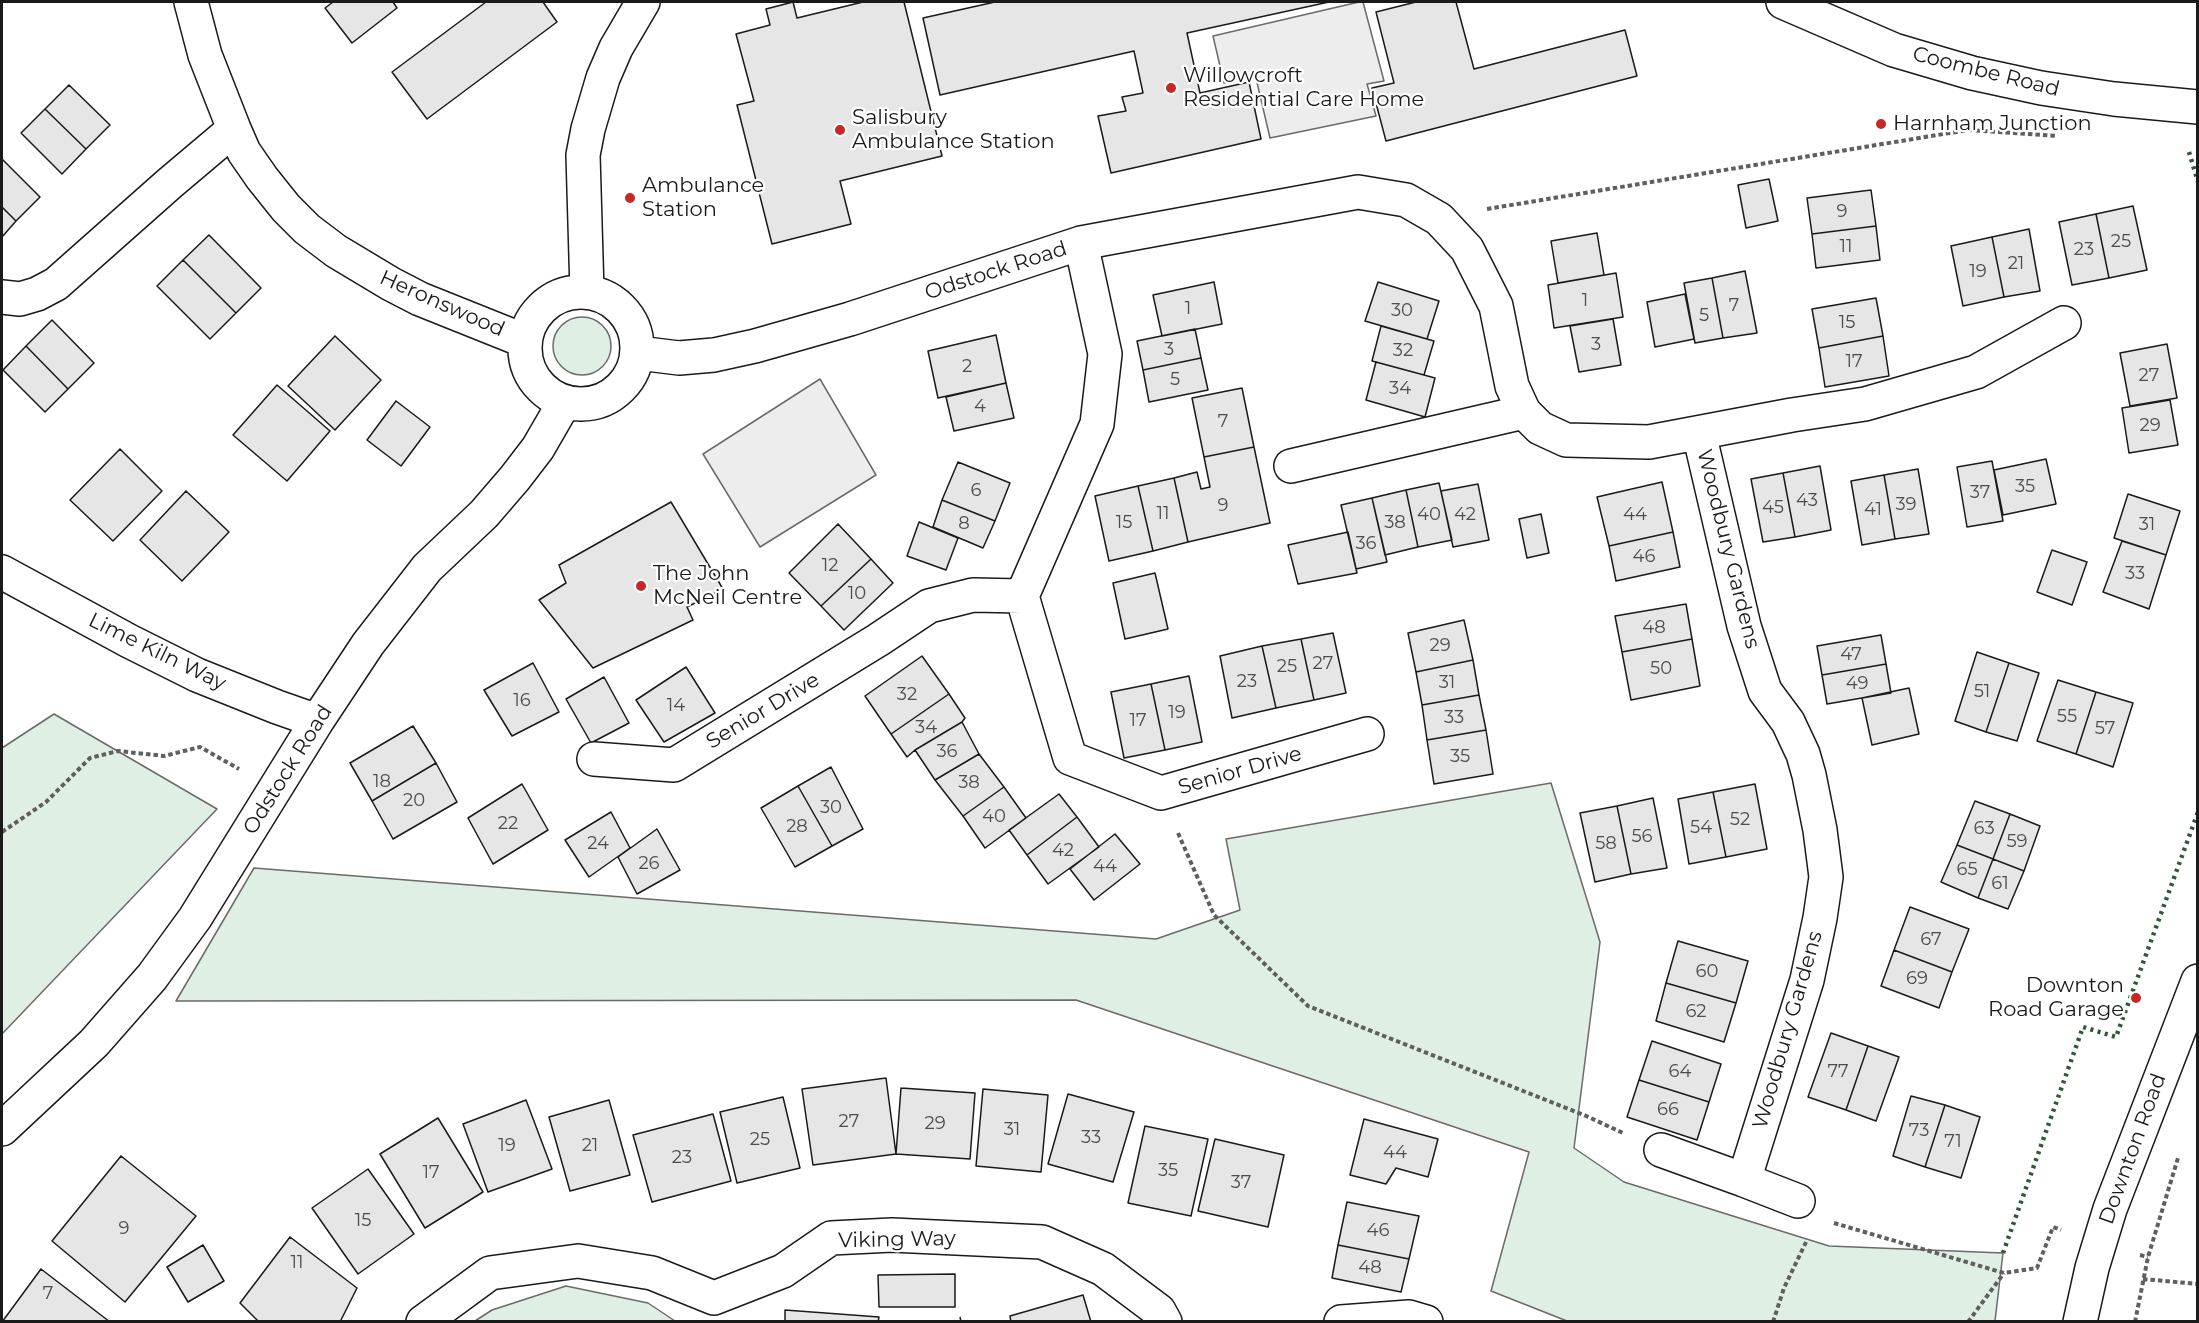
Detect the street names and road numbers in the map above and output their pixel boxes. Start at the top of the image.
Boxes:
street label: Coombe Road [1910,42,2062,102]
street label: Odstock Road [922,236,1070,306]
street label: Heronswood [376,265,508,343]
street label: Woodbury Gardens [1691,447,1765,651]
street label: Lime Kiln Way [84,608,230,696]
street label: Senior Drive [702,667,824,755]
street label: Odstock Road [238,701,338,839]
street label: Senior Drive [1175,741,1305,801]
street label: Woodbury Gardens [1748,928,1828,1132]
street label: Downton Road [2094,1070,2172,1228]
street label: Viking Way [838,1226,956,1254]

